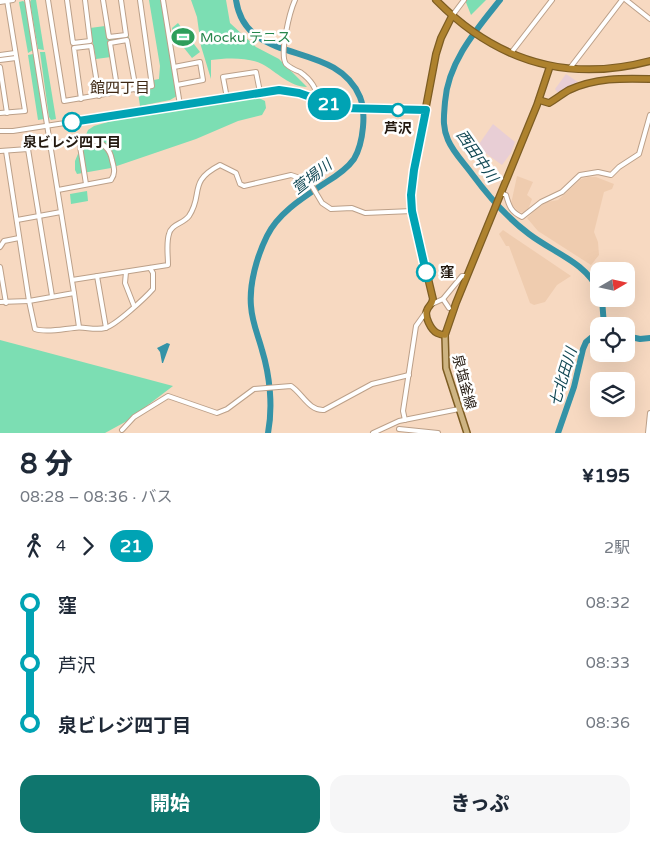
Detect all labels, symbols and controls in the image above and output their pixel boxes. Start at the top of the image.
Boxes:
sports icon: Mocku テニス [170,24,196,50]
place label: Mocku テニス [200,29,291,46]
district label: 館四丁目 [90,79,150,97]
line badge: 21 [306,88,352,120]
text: 21 [318,93,340,115]
marker: 芦沢 [391,103,405,117]
marker: 泉ビレジ四丁目 [62,112,82,132]
place label: 芦沢 [384,120,412,137]
water label: 西田中川 [452,126,503,187]
place label: 泉ビレジ四丁目 [23,134,121,151]
water label: 萱場川 [289,155,337,198]
marker: 窪 [416,262,436,282]
north arrow [590,262,635,308]
map controls [590,262,635,417]
place label: 窪 [440,264,454,281]
button: locate [590,317,635,362]
water label: 七北田川 [546,344,581,408]
street label: 泉塩釜線 [449,353,479,411]
button: layers [590,372,635,417]
text: 8 分 [20,447,73,481]
text: ¥195 [582,465,630,487]
text: 08:28 – 08:36 · バス [20,487,172,507]
icon: walk [20,532,48,560]
icon: forward [74,532,102,560]
text: 21 [120,535,143,557]
text: 4 [56,536,66,556]
text: 2駅 [604,538,630,558]
text: 08:32 [586,593,630,613]
text: 窪 [58,595,77,617]
text: 08:33 [586,653,630,673]
text: 芦沢 [58,655,96,677]
text: 08:36 [586,713,630,733]
text: 泉ビレジ四丁目 [58,715,191,737]
button: 開始 [20,775,320,833]
button: きっぷ [330,775,630,833]

